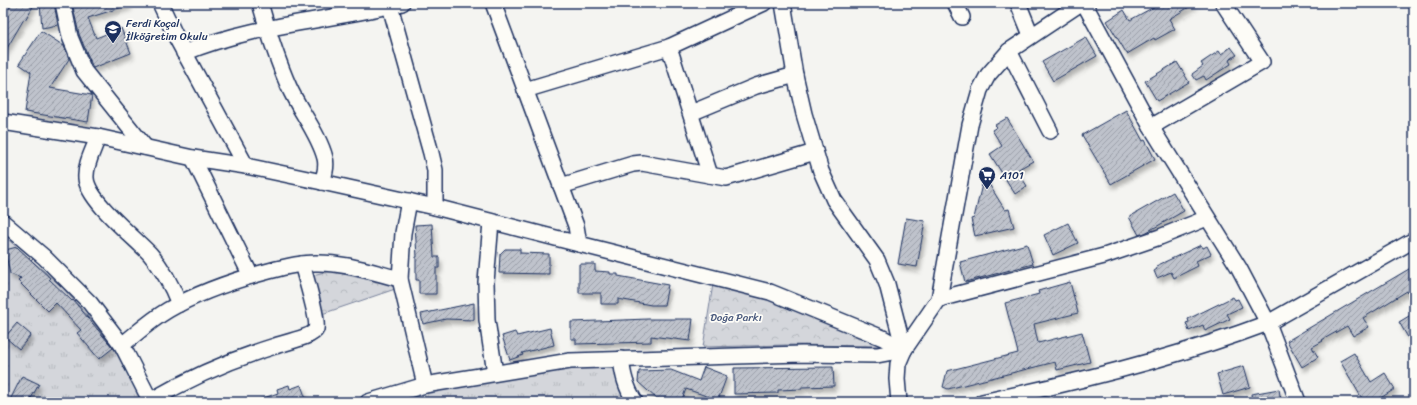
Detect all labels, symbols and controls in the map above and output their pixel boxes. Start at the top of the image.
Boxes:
place label: Ferdi Koçal İlköğretim Okulu [125,14,208,46]
school or university icon: Ferdi Koçal İlköğretim Okulu [103,19,123,44]
supermarket icon: A101 [977,165,997,190]
place label: A101 [999,166,1024,185]
park label: Doğa Parkı [710,308,762,327]

